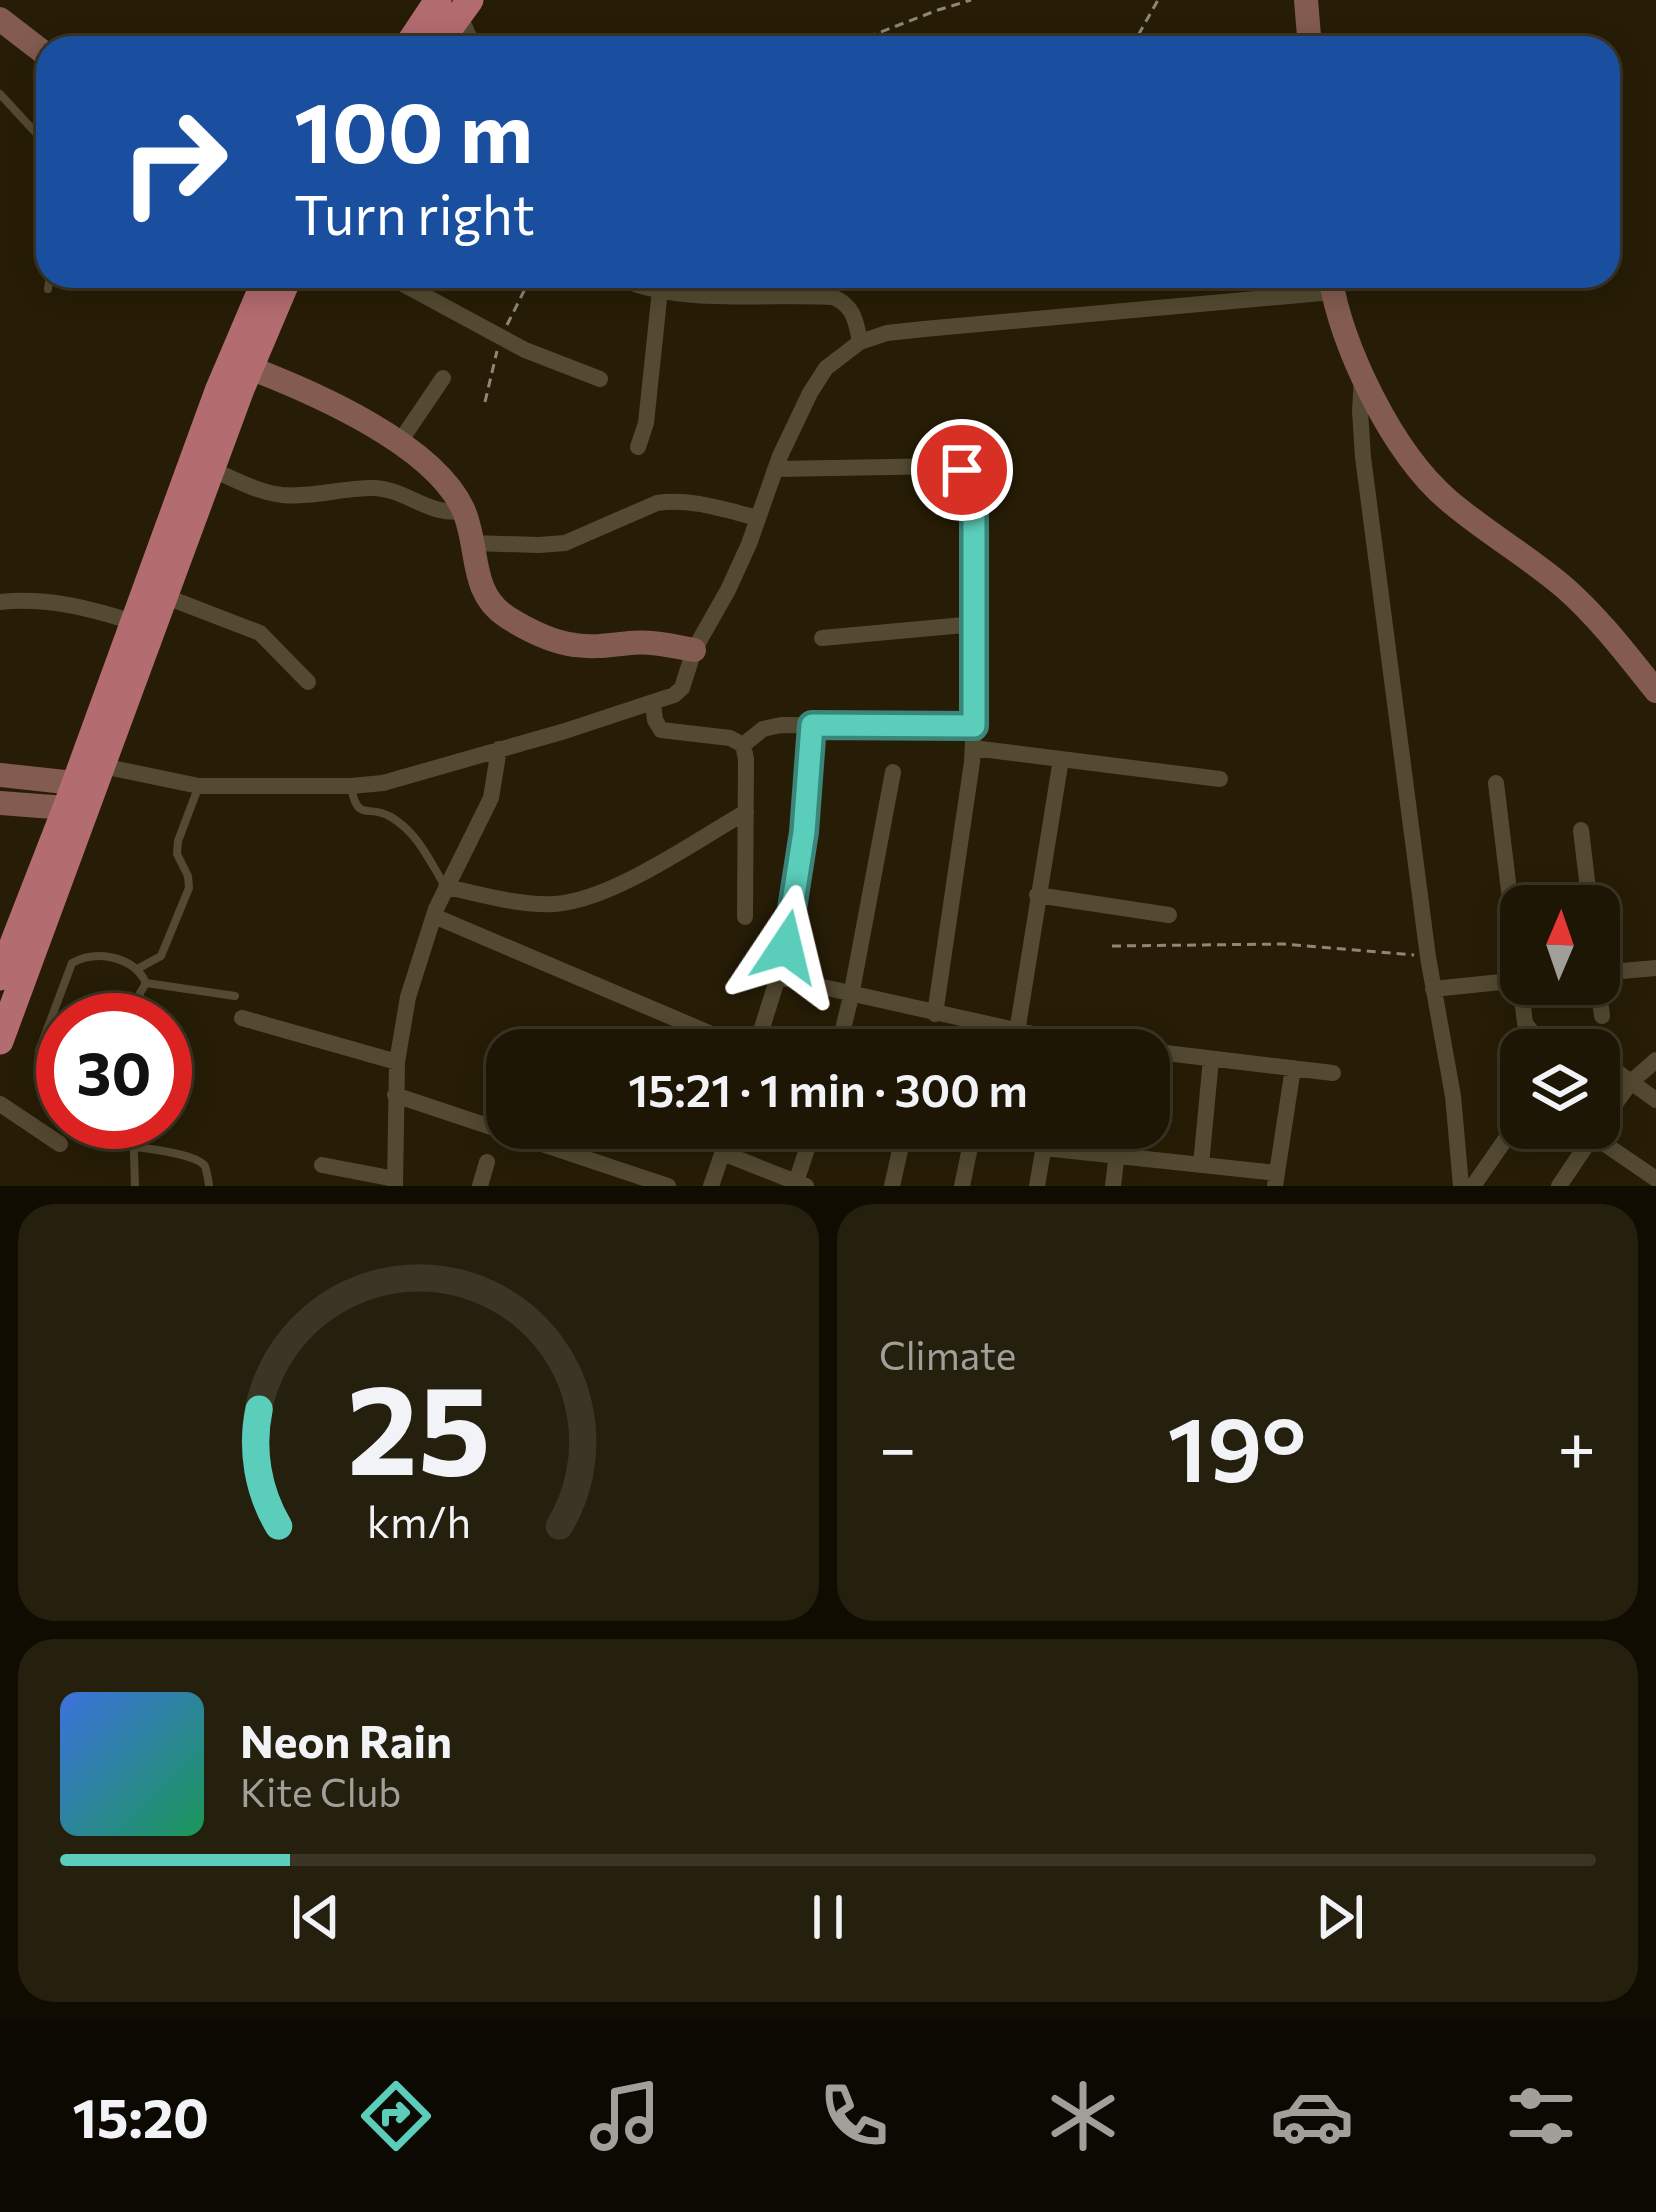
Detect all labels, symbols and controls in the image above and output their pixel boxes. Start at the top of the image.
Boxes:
text: 100 m [294,78,533,180]
icon: right [96,84,252,240]
text: Turn right [294,180,535,246]
pin [911,419,1013,521]
icon: arrive [929,437,995,503]
position arrow [723,884,849,1010]
north arrow [1500,885,1620,1005]
map controls [1500,885,1620,1149]
speed limit sign: 30 [36,993,192,1149]
button: layers [1500,1029,1620,1149]
text: 15:21 · 1 min · 300 m [628,1061,1028,1116]
text: Climate [879,1330,1016,1378]
text: 25 [347,1348,490,1501]
text: 19° [1167,1390,1306,1501]
text: − [879,1405,917,1486]
text: + [1557,1405,1596,1486]
text: km/h [366,1493,471,1546]
text: Neon Rain [240,1712,452,1767]
text: Kite Club [240,1767,401,1815]
icon: previous [283,1884,349,1950]
icon: pause [795,1884,861,1950]
icon: next [1307,1884,1373,1950]
icon: directions [354,2074,438,2158]
icon: music [583,2074,667,2158]
icon: phone [812,2074,896,2158]
icon: climate [1041,2074,1125,2158]
icon: car [1270,2074,1354,2158]
icon: filters [1499,2074,1583,2158]
text: 15:20 [73,2083,209,2149]

